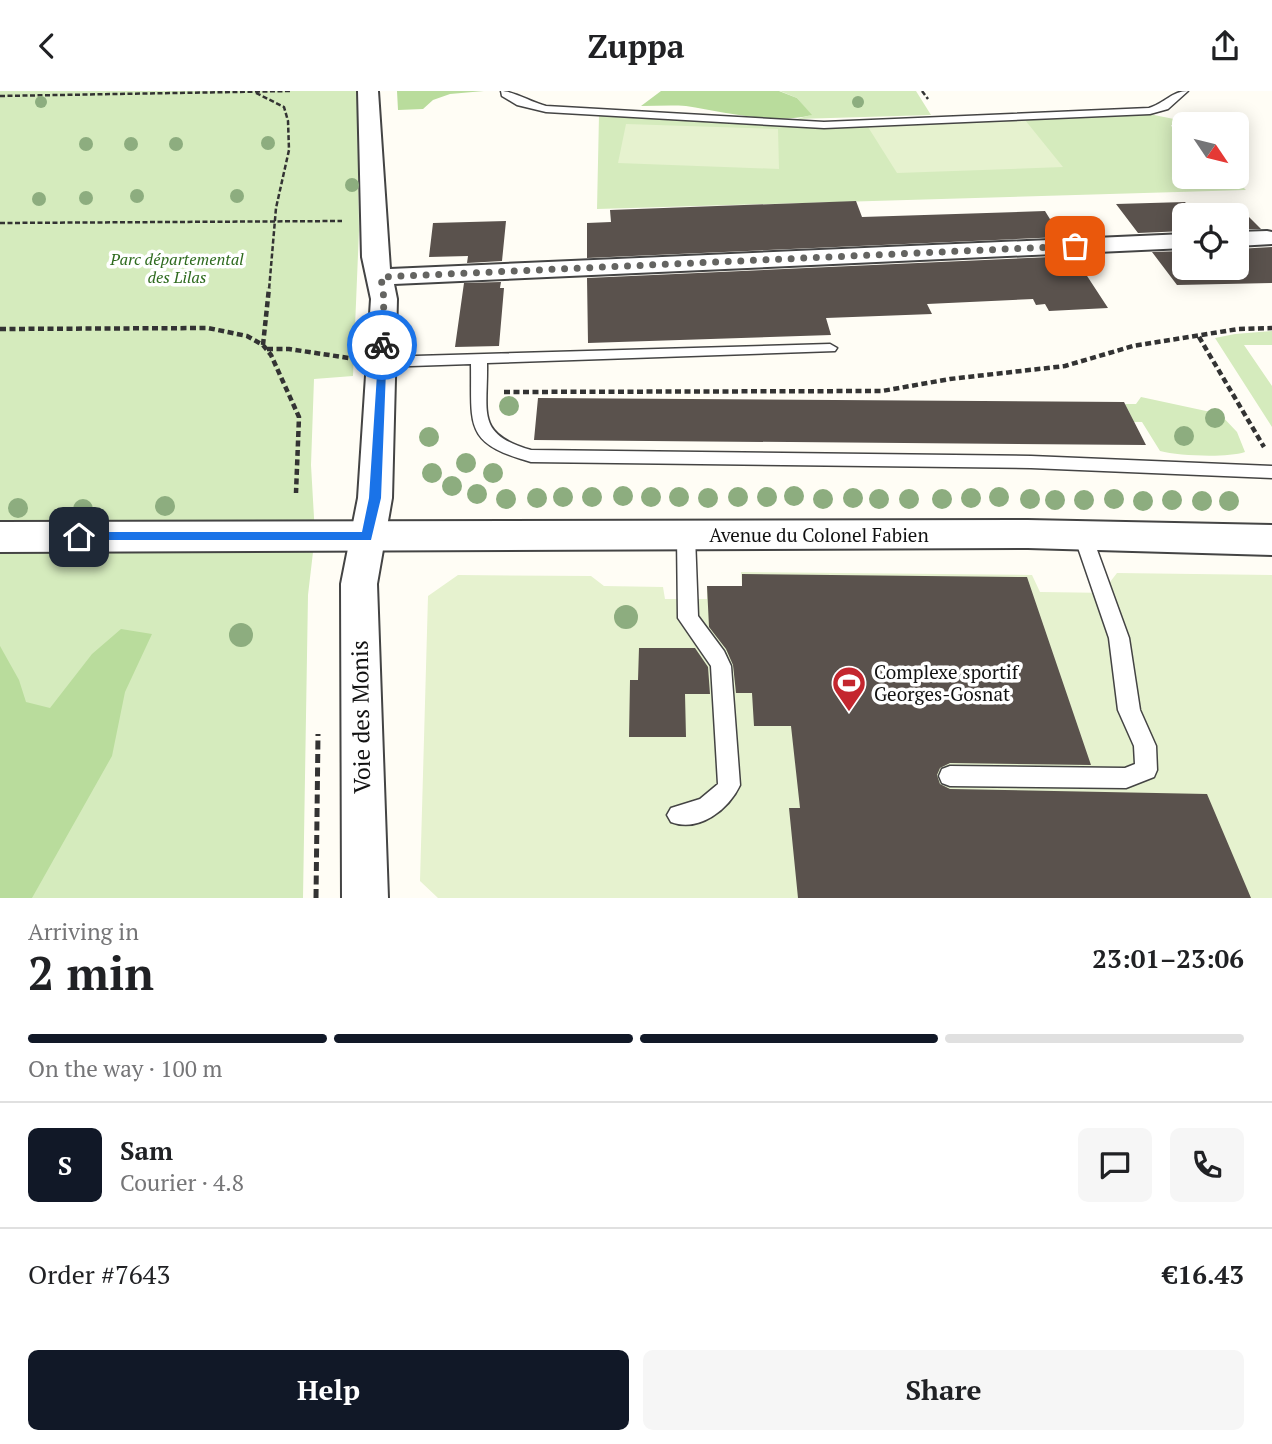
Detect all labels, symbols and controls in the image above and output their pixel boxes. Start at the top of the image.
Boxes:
text: Zuppa [588,25,685,67]
icon: back [28,27,66,65]
icon: share [1206,27,1244,65]
north arrow [1172,112,1250,189]
map controls [1172,112,1249,280]
button: locate [1172,203,1249,280]
pin [1045,216,1105,276]
icon: bag [1056,227,1094,265]
park label: Parc départemental des Lilas [109,248,244,288]
courier [347,310,417,380]
icon: bike [363,326,401,364]
pin [49,507,109,567]
icon: home [60,518,98,556]
street label: Avenue du Colonel Fabien [709,522,929,547]
street label: Voie des Monis [344,640,377,794]
place label: Complexe sportif Georges-Gosnat [874,659,1020,706]
sports icon: Complexe sportif Georges-Gosnat [830,664,868,713]
text: Arriving in [28,916,139,947]
text: 23:01–23:06 [1092,941,1244,975]
text: 2 min [28,942,154,1003]
text: On the way · 100 m [28,1053,222,1084]
button: chat [1078,1128,1152,1202]
button: phone [1170,1128,1244,1202]
text: Sam [120,1133,173,1167]
text: S [58,1148,72,1182]
text: Courier · 4.8 [120,1167,244,1198]
text: Order #7643 [28,1257,170,1291]
text: €16.43 [1163,1257,1244,1291]
button: Help [28,1350,629,1430]
button: Share [643,1350,1244,1430]

